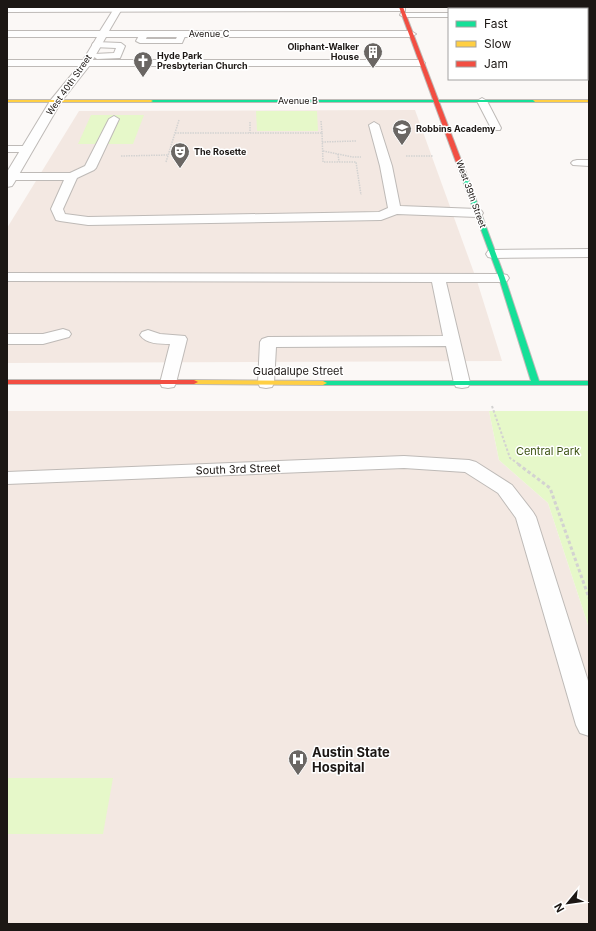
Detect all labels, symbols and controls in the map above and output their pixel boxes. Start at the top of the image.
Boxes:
legend [448,8,588,80]
text: Fast [484,16,508,31]
street label: Avenue C [189,28,230,39]
text: Slow [484,36,512,51]
place label: Oliphant-Walker House [287,41,360,62]
building icon: Oliphant-Walker House [362,41,384,69]
church icon: Hyde Park Presbyterian Church [132,50,154,78]
place label: Hyde Park Presbyterian Church [157,50,248,71]
street label: West 40th Street [44,52,94,117]
text: Jam [484,56,508,71]
street label: Avenue B [278,95,318,106]
school or university icon: Robbins Academy [391,118,413,146]
place label: Robbins Academy [416,123,496,134]
theatre icon: The Rosette [169,141,191,169]
place label: The Rosette [194,146,247,157]
street label: West 39th Street [454,158,489,229]
street label: Guadalupe Street [253,364,344,378]
park label: Central Park [516,444,580,458]
street label: South 3rd Street [195,461,281,477]
place label: Austin State Hospital [312,744,390,775]
hospital icon: Austin State Hospital [287,748,309,776]
north arrow [548,883,588,923]
text: N [551,901,567,915]

